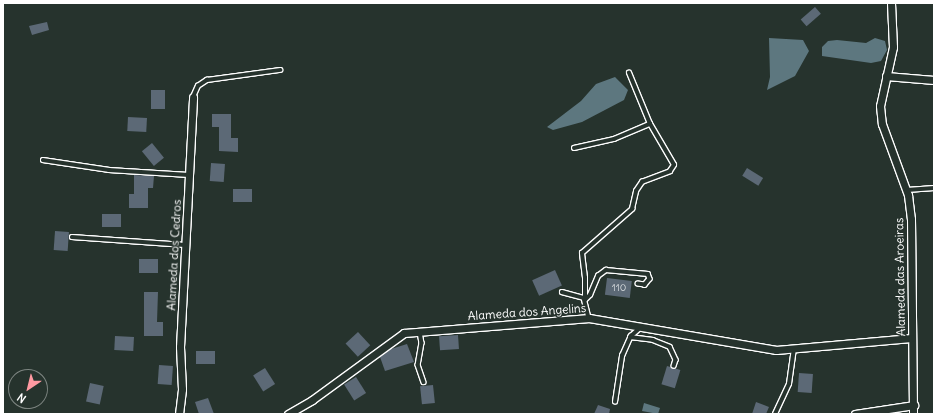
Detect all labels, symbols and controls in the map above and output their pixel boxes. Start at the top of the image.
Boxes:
street label: Alameda dos Cedros [164,199,184,311]
street label: Alameda das Aroeiras [892,218,908,336]
house number: 110 [612,282,626,294]
street label: Alameda dos Angelins [467,301,587,323]
north arrow [8,369,48,409]
text: N [15,390,29,406]

